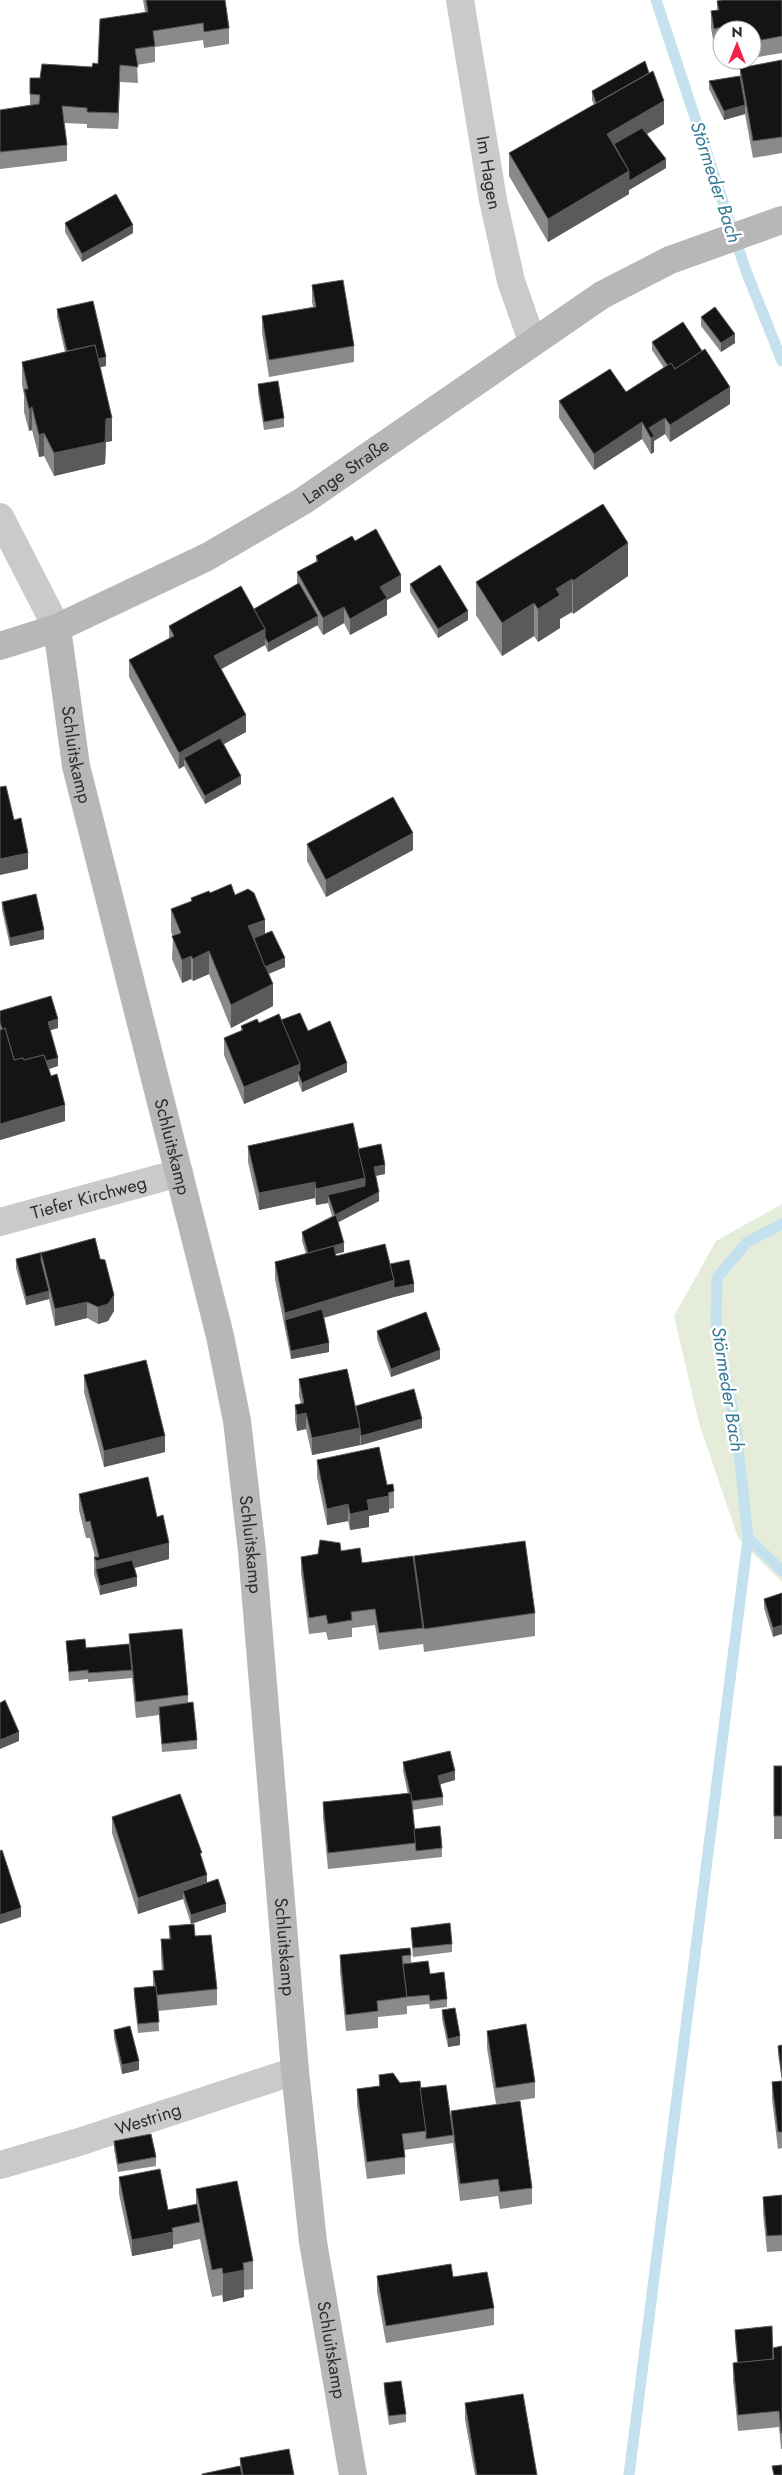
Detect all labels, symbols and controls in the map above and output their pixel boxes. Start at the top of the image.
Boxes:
north arrow [712,20,762,70]
text: N [731,22,743,42]
water label: Störmeder Bach [684,118,748,246]
street label: Im Hagen [470,134,508,212]
street label: Lange Straße [298,432,394,510]
street label: Schluitskamp [55,704,98,806]
street label: Schluitskamp [147,1096,197,1198]
street label: Tiefer Kirchweg [28,1170,149,1226]
water label: Störmeder Bach [705,1325,751,1453]
street label: Schluitskamp [233,1494,268,1595]
street label: Schluitskamp [268,1897,302,1997]
street label: Westring [112,2096,184,2142]
street label: Schluitskamp [310,2299,353,2401]

